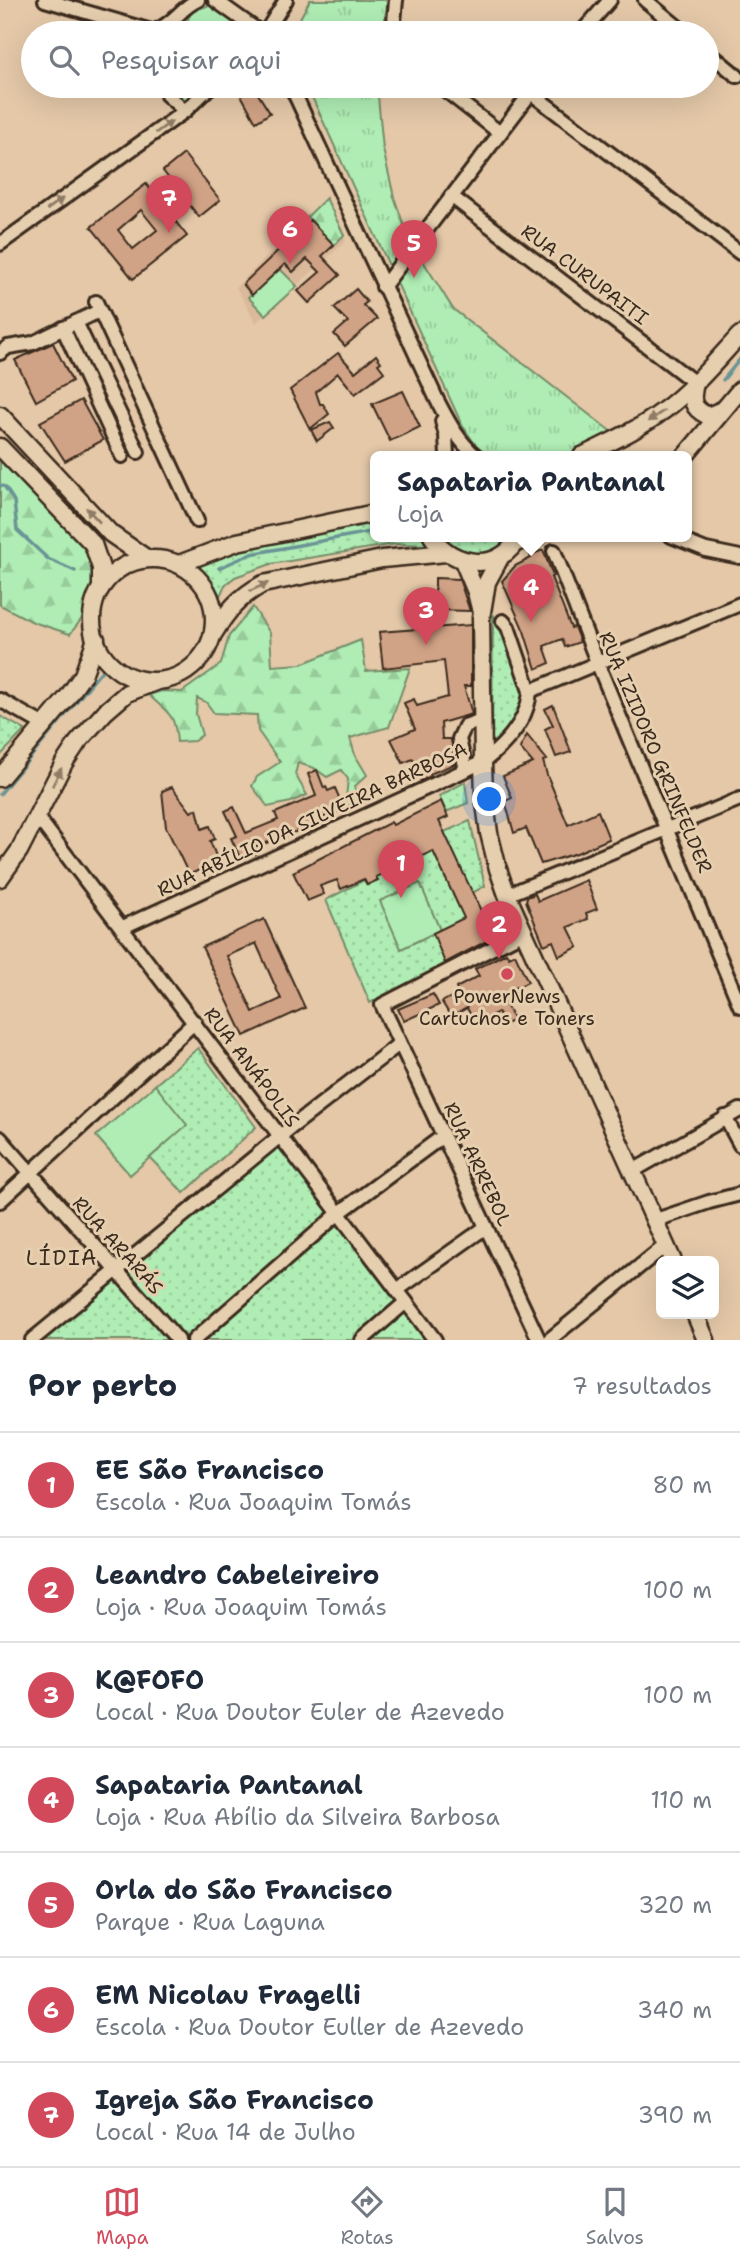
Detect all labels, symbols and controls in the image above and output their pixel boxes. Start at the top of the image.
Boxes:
search box [21,21,719,98]
icon: search [45,41,83,79]
text: Pesquisar aqui [101,42,282,77]
one-way arrow [154,119,172,134]
pin: 7 [146,175,192,233]
one-way arrow [46,197,64,211]
pin: 6 [267,206,313,264]
street label: RUA CURUPAITI [516,218,653,330]
pin: 5 [391,220,437,278]
one-way arrow [646,409,665,422]
popup [370,451,692,542]
text: Sapataria Pantanal [397,464,665,499]
text: Loja [397,499,443,529]
one-way arrow [85,507,102,524]
pin: 4 [508,564,554,622]
one-way arrow [249,581,269,593]
pin: 3 [403,587,449,645]
street label: RUA IZIDORO GRINFELDER [593,628,718,877]
street label: RUA ABÍLIO DA SILVEIRA BARBOSA [153,735,471,902]
one-way arrow [51,766,63,786]
your location [472,782,506,816]
pin: 1 [378,840,424,898]
pin: 2 [476,901,522,959]
marker: PowerNews Cartuchos e Toners [499,966,515,982]
place label: PowerNews Cartuchos e Toners [419,984,595,1031]
street label: RUA ANÁPOLIS [198,1002,306,1132]
street label: RUA ARREBOL [438,1098,517,1230]
street label: RUA ARARÁS [67,1190,169,1300]
district label: LÍDIA [26,1243,98,1272]
map controls [656,1256,719,1319]
button: layers [656,1256,719,1319]
text: Por perto [28,1365,177,1406]
text: 7 resultados [572,1371,712,1401]
text: EE São Francisco [95,1452,324,1487]
text: 1 [46,1470,56,1500]
text: 80 m [653,1470,712,1500]
text: Escola · Rua Joaquim Tomás [95,1487,412,1517]
text: Leandro Cabeleireiro [95,1557,379,1592]
text: 2 [43,1575,59,1605]
text: 100 m [643,1575,712,1605]
text: Loja · Rua Joaquim Tomás [95,1592,387,1622]
text: K@FOFO [95,1662,204,1697]
text: 3 [43,1680,59,1710]
text: 100 m [643,1680,712,1710]
text: Local · Rua Doutor Euler de Azevedo [95,1697,505,1727]
text: Sapataria Pantanal [95,1767,363,1802]
text: 4 [43,1785,59,1815]
text: 110 m [650,1785,712,1815]
text: Loja · Rua Abílio da Silveira Barbosa [95,1802,500,1832]
text: Orla do São Francisco [95,1872,393,1907]
text: 5 [44,1890,58,1920]
text: 320 m [638,1890,712,1920]
text: Parque · Rua Laguna [95,1907,325,1937]
text: EM Nicolau Fragelli [95,1977,361,2012]
text: 6 [43,1995,59,2025]
text: 340 m [637,1995,712,2025]
text: Escola · Rua Doutor Euller de Azevedo [95,2012,524,2042]
text: Igreja São Francisco [95,2082,374,2117]
text: 7 [43,2100,59,2130]
text: 390 m [638,2100,712,2130]
text: Local · Rua 14 de Julho [95,2117,356,2147]
tab: Mapa [96,2183,149,2250]
tab: Rotas [341,2183,394,2250]
tab: Salvos [586,2183,644,2250]

